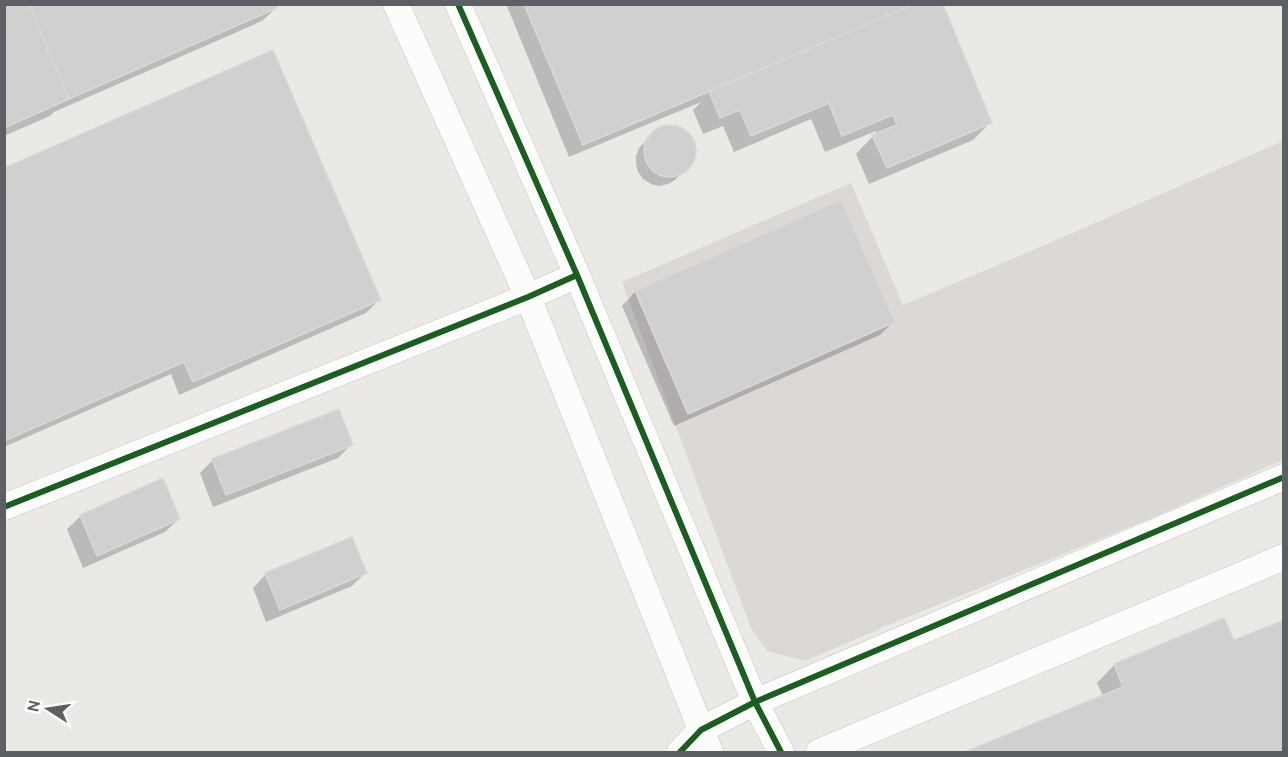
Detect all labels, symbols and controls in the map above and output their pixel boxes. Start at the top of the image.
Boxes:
north arrow [18,679,78,739]
text: N [23,698,44,713]

